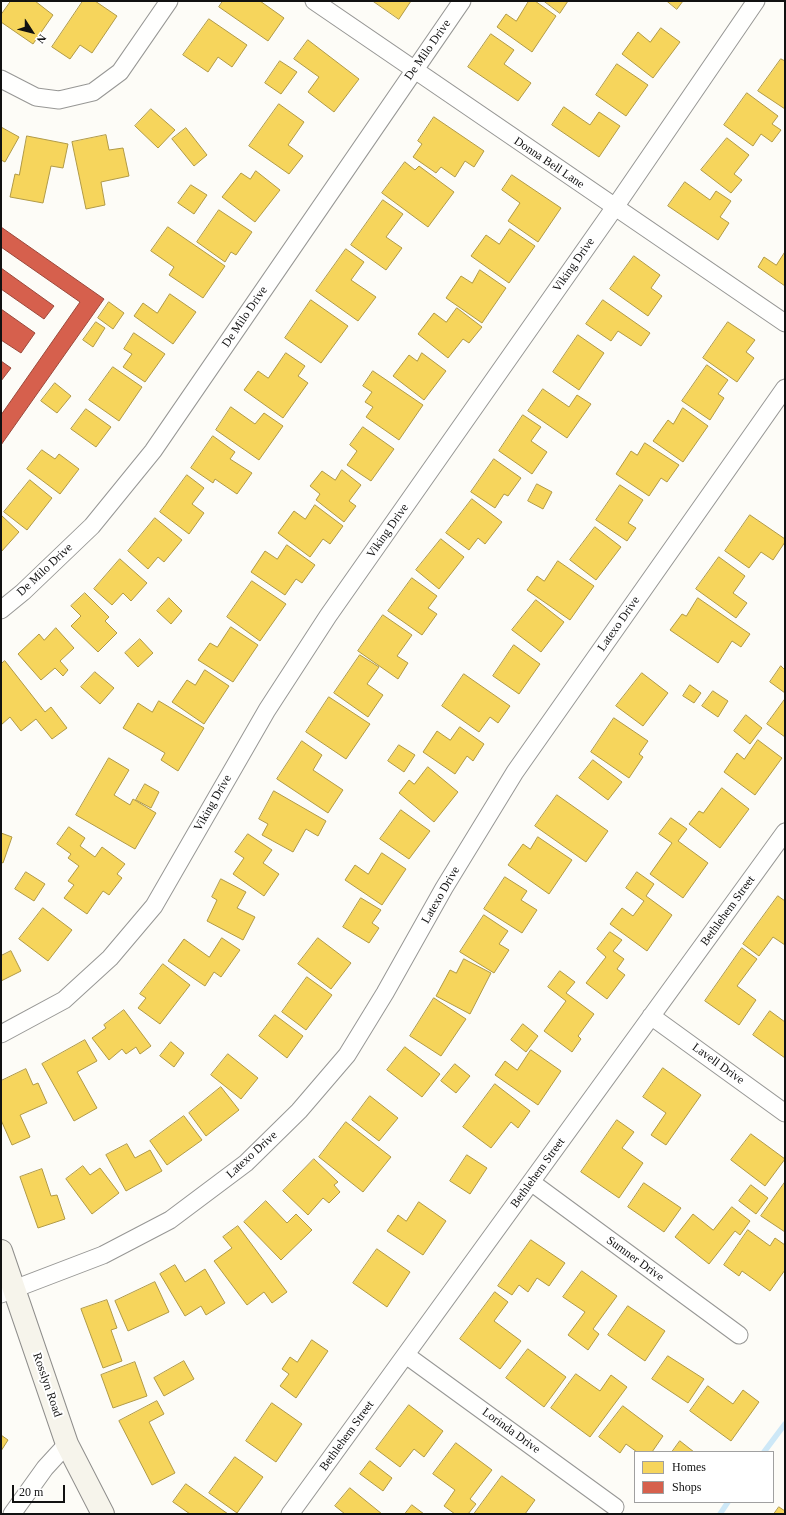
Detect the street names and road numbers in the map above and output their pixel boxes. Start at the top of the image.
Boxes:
street label: De Milo Drive [402,17,454,83]
street label: Donna Bell Lane [511,134,587,192]
street label: Viking Drive [550,235,598,295]
street label: De Milo Drive [219,284,271,350]
street label: Viking Drive [364,501,412,561]
street label: De Milo Drive [14,541,76,599]
street label: Latexo Drive [595,594,643,654]
street label: Viking Drive [191,772,235,834]
street label: Latexo Drive [419,864,463,926]
street label: Bethlehem Street [698,873,758,949]
street label: Lavell Drive [689,1040,747,1088]
street label: Latexo Drive [224,1128,280,1182]
street label: Bethlehem Street [508,1135,568,1211]
street label: Sumner Drive [603,1233,667,1285]
street label: Rosslyn Road [29,1351,65,1419]
street label: Bethlehem Street [317,1398,377,1474]
street label: Lorinda Drive [479,1405,543,1457]

